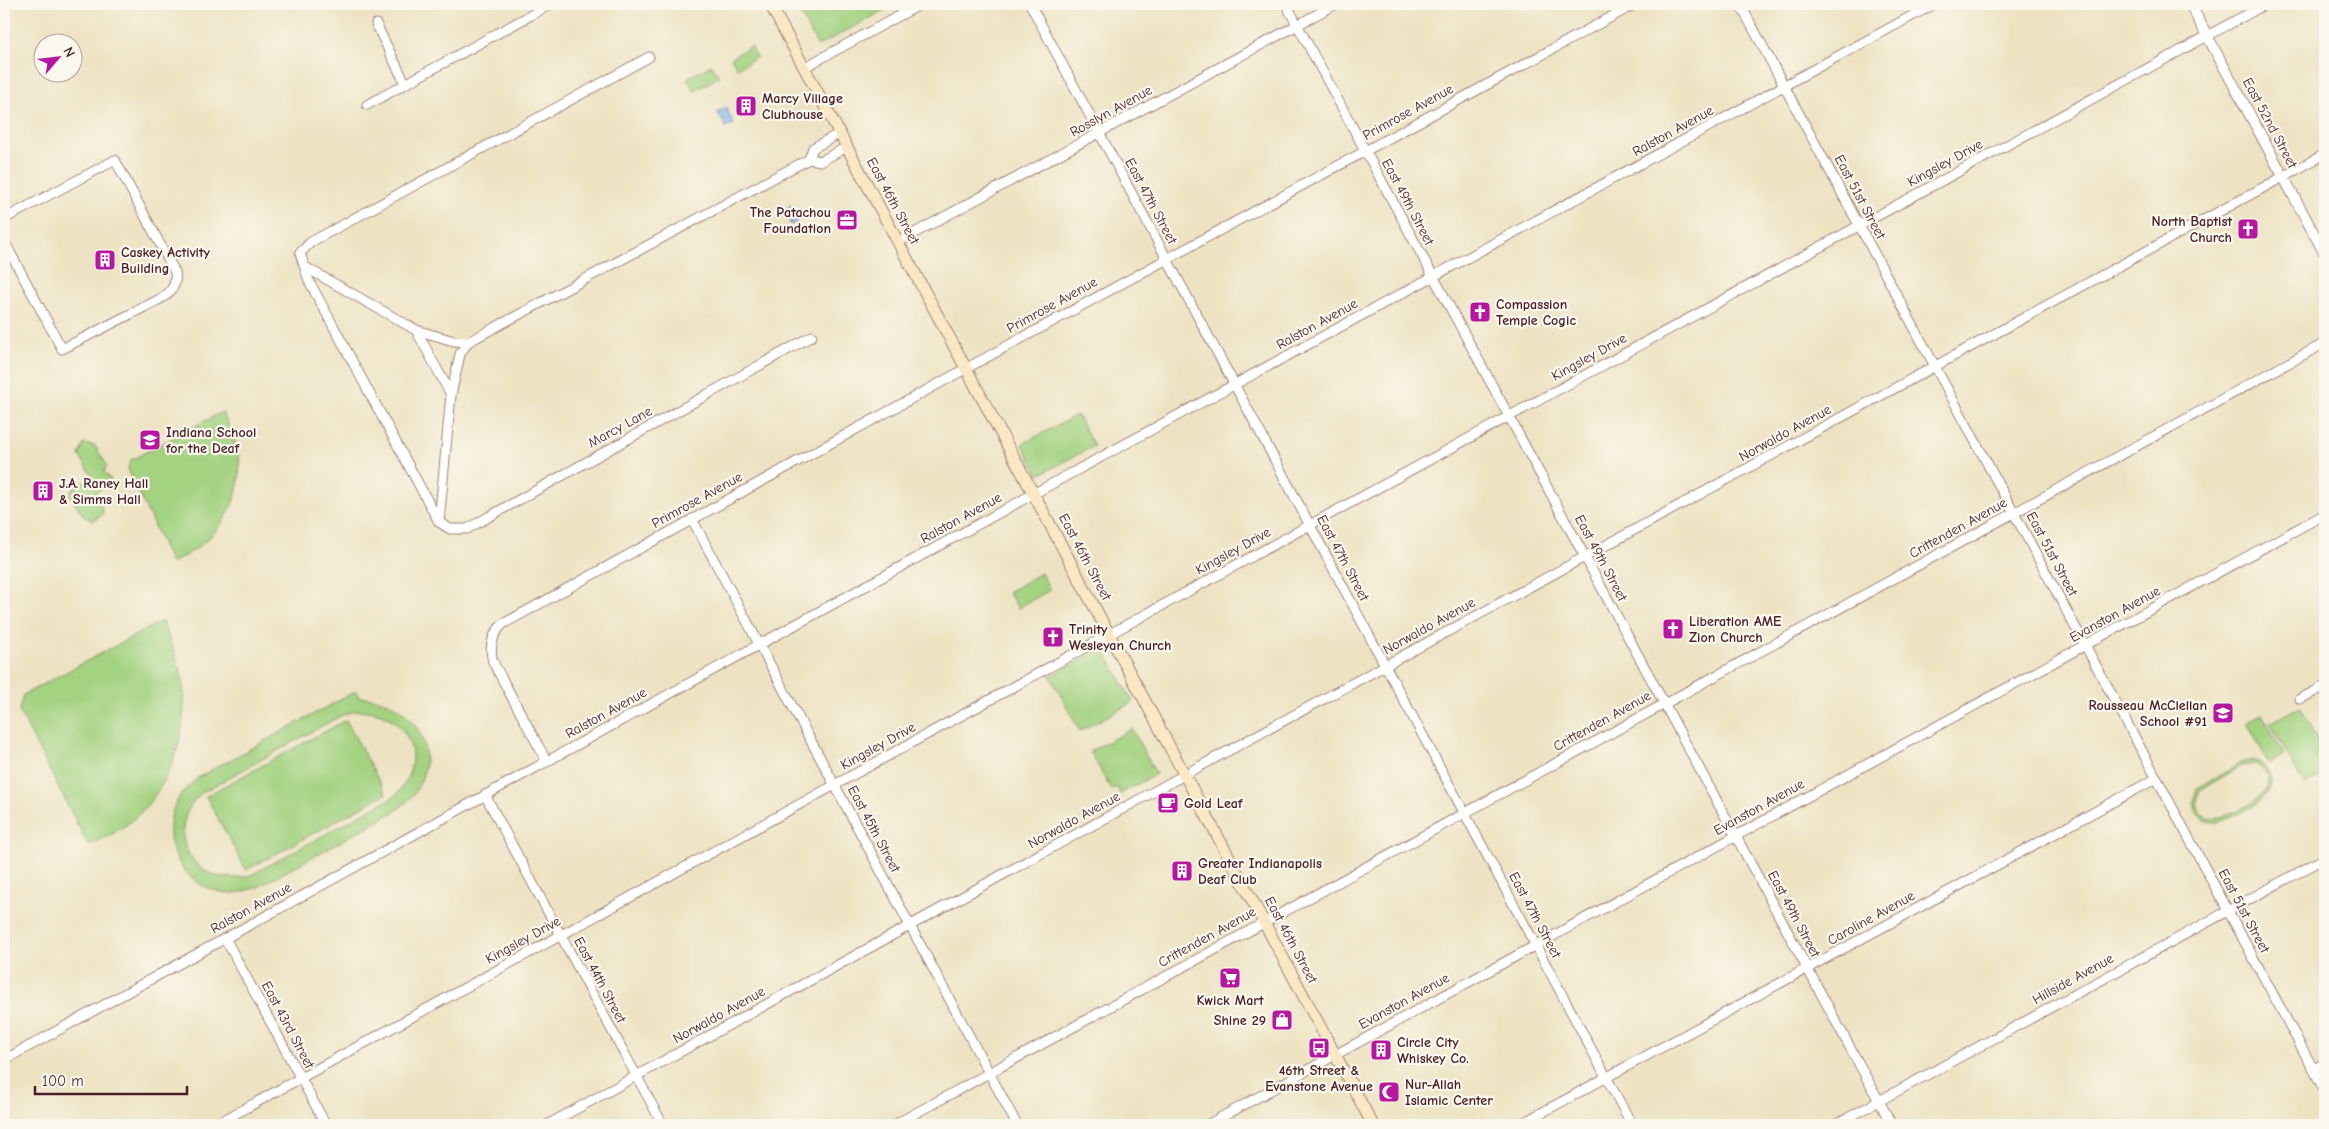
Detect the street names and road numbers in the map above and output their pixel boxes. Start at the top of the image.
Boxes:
street label: East 52nd Street [2239,75,2301,172]
street label: Primrose Avenue [1360,80,1456,144]
street label: Rosslyn Avenue [1067,81,1155,141]
street label: Ralston Avenue [1629,102,1717,160]
street label: Kingsley Drive [1905,135,1985,191]
street label: East 51st Street [1831,152,1890,243]
street label: East 46th Street [863,155,923,248]
street label: East 47th Street [1121,155,1181,248]
street label: East 49th Street [1378,156,1438,249]
street label: Primrose Avenue [1004,273,1100,337]
street label: Ralston Avenue [1273,295,1361,353]
street label: Kingsley Drive [1549,329,1629,385]
street label: Norwaldo Avenue [1736,401,1834,465]
street label: Marcy Lane [585,402,655,452]
street label: Primrose Avenue [649,468,745,532]
street label: Ralston Avenue [917,489,1005,547]
street label: Crittenden Avenue [1906,494,2010,562]
street label: East 51st Street [2023,509,2082,600]
street label: East 46th Street [1055,511,1115,604]
street label: East 47th Street [1313,512,1373,605]
street label: East 49th Street [1571,512,1631,605]
street label: Kingsley Drive [1193,523,1273,579]
street label: Evanston Avenue [2067,582,2163,646]
street label: Norwaldo Avenue [1380,594,1478,658]
street label: Ralston Avenue [562,684,650,742]
street label: Crittenden Avenue [1550,687,1654,755]
street label: Kingsley Drive [838,718,918,774]
street label: Evanston Avenue [1711,775,1807,839]
street label: East 45th Street [844,783,904,876]
street label: Norwaldo Avenue [1025,788,1123,852]
street label: East 51st Street [2215,866,2274,957]
street label: East 49th Street [1764,868,1824,961]
street label: East 47th Street [1505,869,1565,962]
street label: Ralston Avenue [207,879,295,937]
street label: Caroline Avenue [1825,887,1917,949]
street label: East 46th Street [1261,894,1321,987]
street label: Crittenden Avenue [1155,903,1259,971]
street label: Kingsley Drive [483,912,563,968]
street label: East 44th Street [570,934,630,1027]
street label: Hillside Avenue [2029,950,2117,1008]
street label: Evanston Avenue [1356,969,1452,1033]
street label: East 43rd Street [258,978,319,1072]
street label: Norwaldo Avenue [670,983,768,1047]

